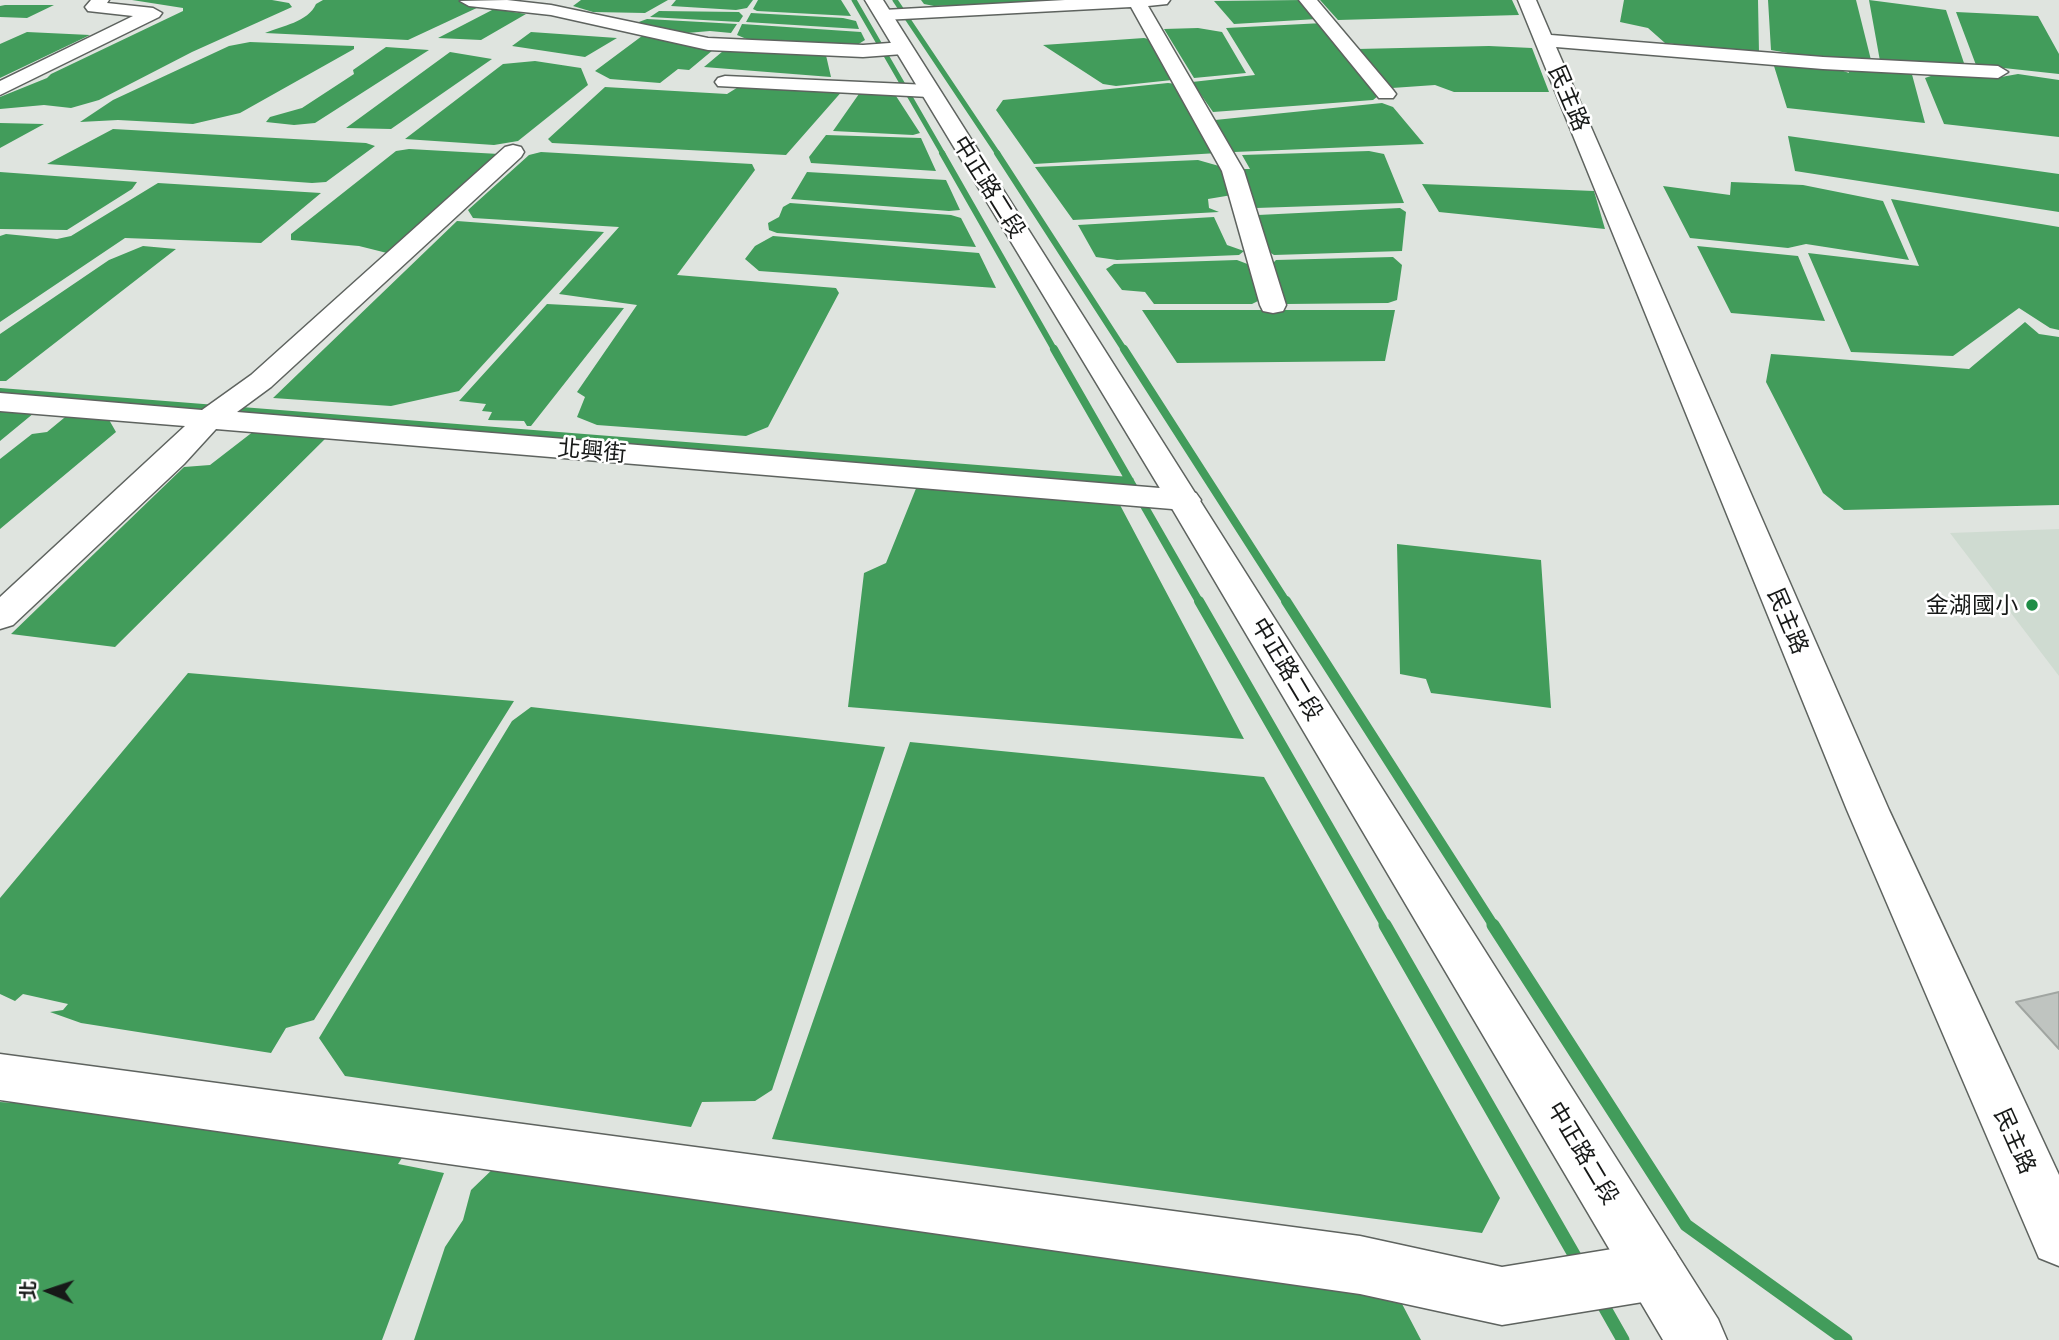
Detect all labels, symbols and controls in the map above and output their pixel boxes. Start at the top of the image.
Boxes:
street label: 民主路 [1543,61,1595,135]
street label: 中正路二段 [947,131,1031,243]
street label: 北興街 [556,434,628,468]
street label: 民主路 [1762,584,1814,658]
place label: 金湖國小 [1926,591,2018,619]
marker: 金湖國小 [2024,597,2040,613]
street label: 中正路二段 [1246,613,1328,725]
street label: 中正路二段 [1542,1097,1624,1209]
street label: 民主路 [1988,1104,2042,1178]
north arrow [14,1256,84,1326]
text: 北 [16,1280,39,1300]

